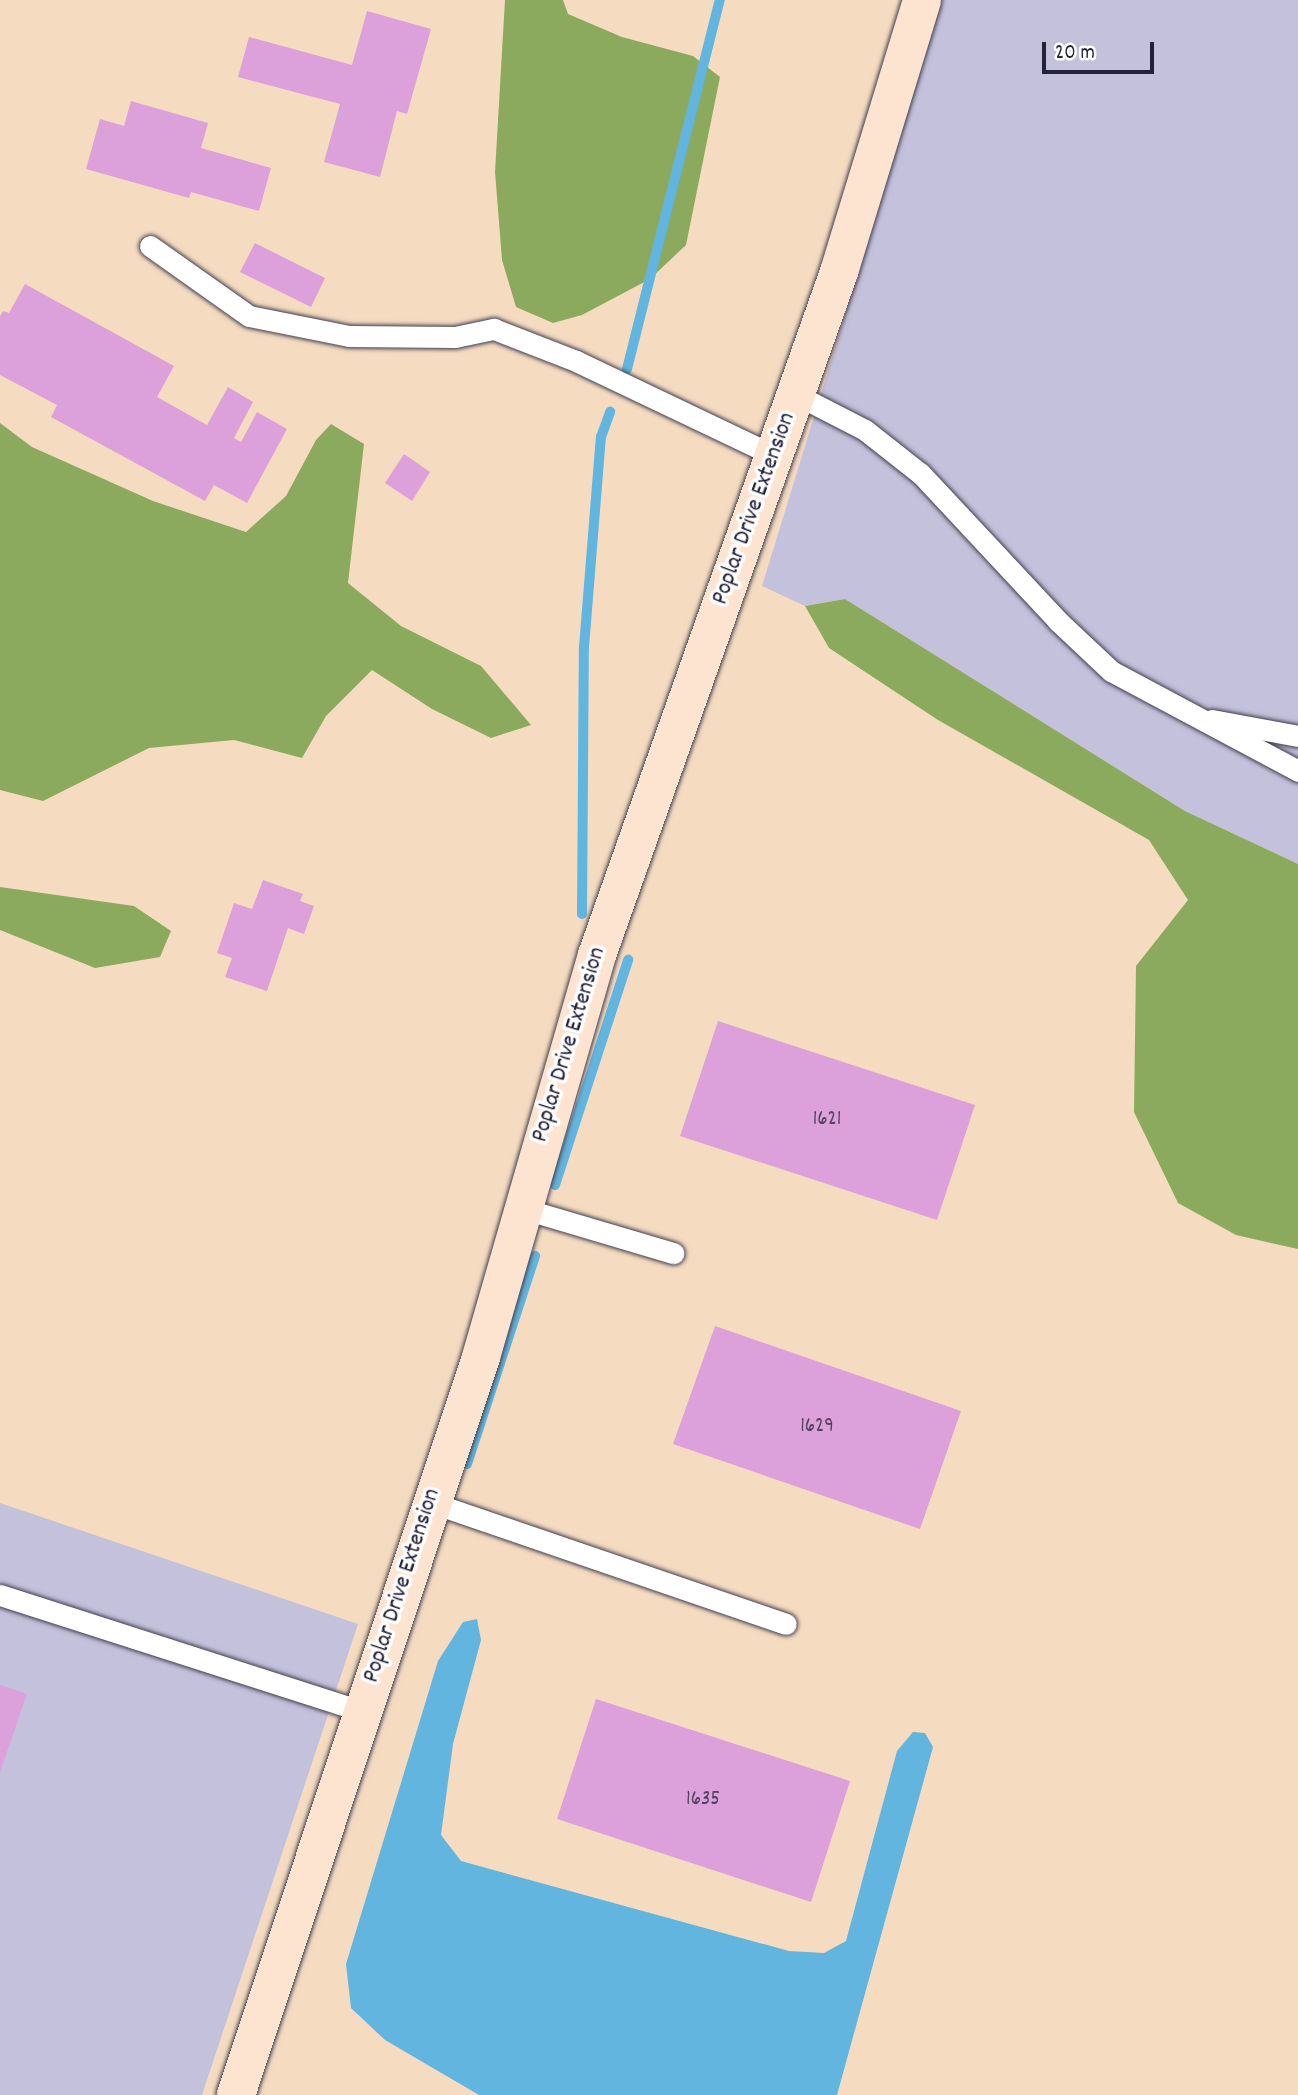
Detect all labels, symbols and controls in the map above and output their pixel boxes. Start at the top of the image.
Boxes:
scale bar [1046,28,1158,72]
text: 20 m [1055,39,1095,69]
street label: Poplar Drive Extension [707,409,803,609]
street label: Poplar Drive Extension [527,944,613,1146]
house number: 1621 [813,1107,841,1133]
house number: 1629 [800,1414,834,1440]
street label: Poplar Drive Extension [358,1485,448,1687]
house number: 1635 [686,1787,720,1813]

